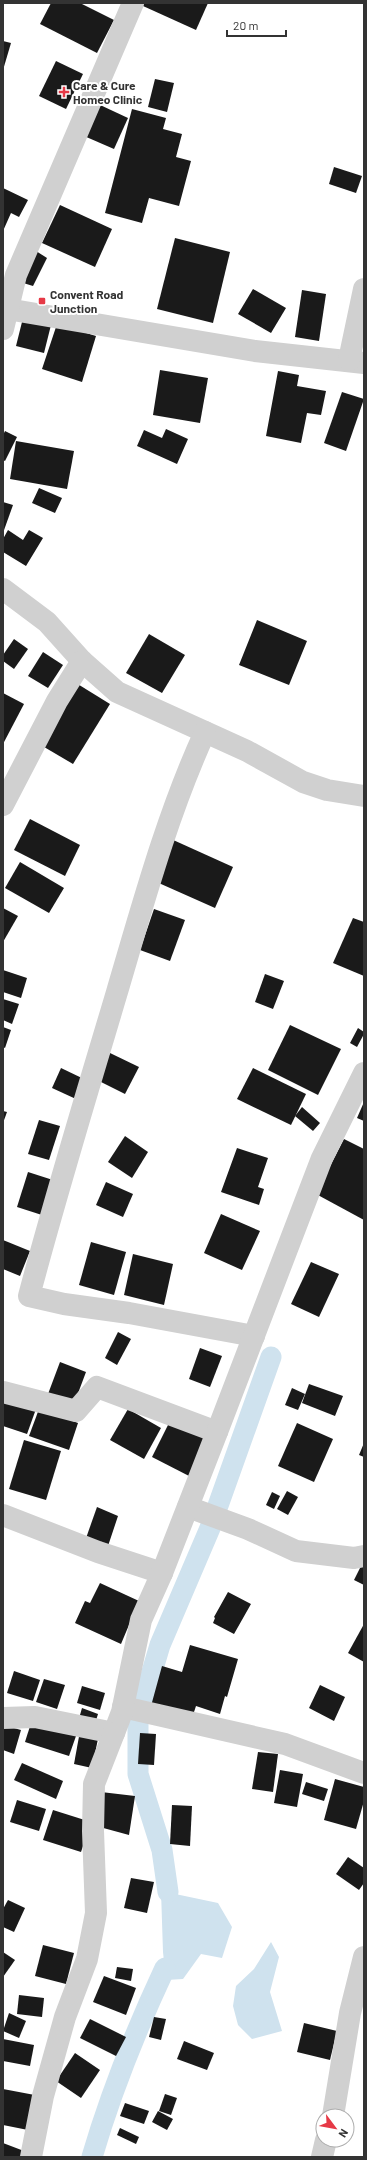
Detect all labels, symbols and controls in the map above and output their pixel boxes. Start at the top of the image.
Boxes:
scale bar [227,12,286,38]
text: 20 m [233,18,259,32]
place label: Care & Cure Homeo Clinic [73,78,143,106]
marker: Care & Cure Homeo Clinic [58,86,70,98]
place label: Convent Road Junction [50,287,123,315]
marker: Convent Road Junction [37,296,47,306]
north arrow [315,2108,355,2148]
text: N [336,2127,351,2140]

